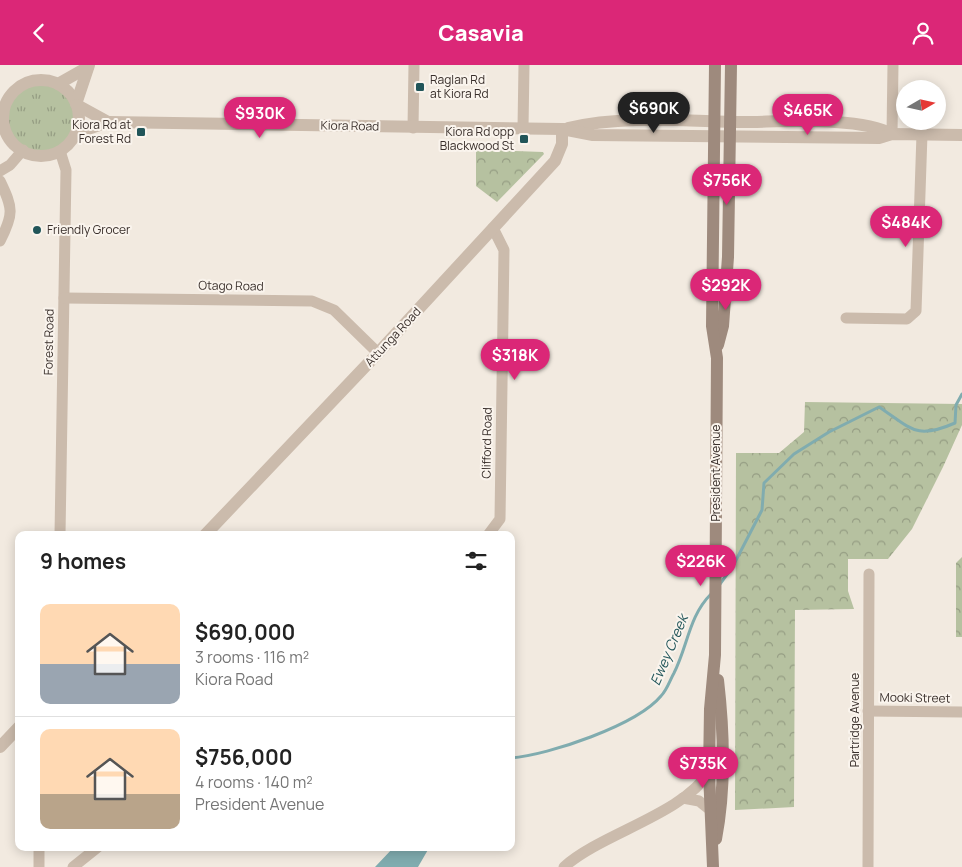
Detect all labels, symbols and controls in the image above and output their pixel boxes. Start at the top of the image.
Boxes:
text: Casavia [438,18,524,48]
icon: back [25,19,53,47]
icon: person [909,19,937,47]
place label: Raglan Rd at Kiora Rd [430,71,489,102]
north arrow [896,80,946,130]
map controls [896,80,946,130]
marker: Raglan Rd at Kiora Rd [414,81,426,93]
pin: $690K [619,92,689,134]
pin: $465K [773,93,843,136]
pin: $930K [225,97,295,139]
text: $690K [629,97,679,119]
text: $465K [783,99,833,121]
text: $930K [235,102,285,124]
place label: Kiora Rd at Forest Rd [72,116,131,147]
street label: Kiora Road [321,116,379,135]
place label: Kiora Rd opp Blackwood St [440,123,514,154]
marker: Kiora Rd at Forest Rd [135,126,147,138]
marker: Kiora Rd opp Blackwood St [518,133,530,145]
pin: $756K [692,163,762,206]
text: $756K [703,169,751,191]
pin: $484K [871,205,941,248]
text: $484K [881,211,931,233]
place label: Friendly Grocer [47,221,131,238]
marker: Friendly Grocer [31,224,43,236]
pin: $292K [691,269,761,311]
text: $292K [701,274,751,296]
street label: Otago Road [198,276,264,295]
street label: Attunga Road [361,303,425,370]
street label: Forest Road [39,309,58,375]
pin: $318K [480,339,550,381]
text: $318K [492,344,538,366]
street label: Clifford Road [477,407,496,479]
street label: President Avenue [707,425,724,521]
pin: $226K [666,545,736,587]
text: 9 homes [40,547,126,575]
icon: filters [462,547,490,575]
text: $226K [676,550,726,572]
water label: Ewey Creek [645,610,693,688]
text: $690,000 [195,618,295,646]
icon: home [80,624,140,684]
text: 3 rooms · 116 m² [195,646,309,668]
text: Kiora Road [195,668,273,690]
street label: Partridge Avenue [846,673,863,767]
street label: Mooki Street [880,688,951,707]
text: $756,000 [195,743,293,771]
pin: $735K [668,747,738,789]
icon: home [80,749,140,809]
text: $735K [679,752,727,774]
text: 4 rooms · 140 m² [195,771,313,793]
text: President Avenue [195,793,324,815]

